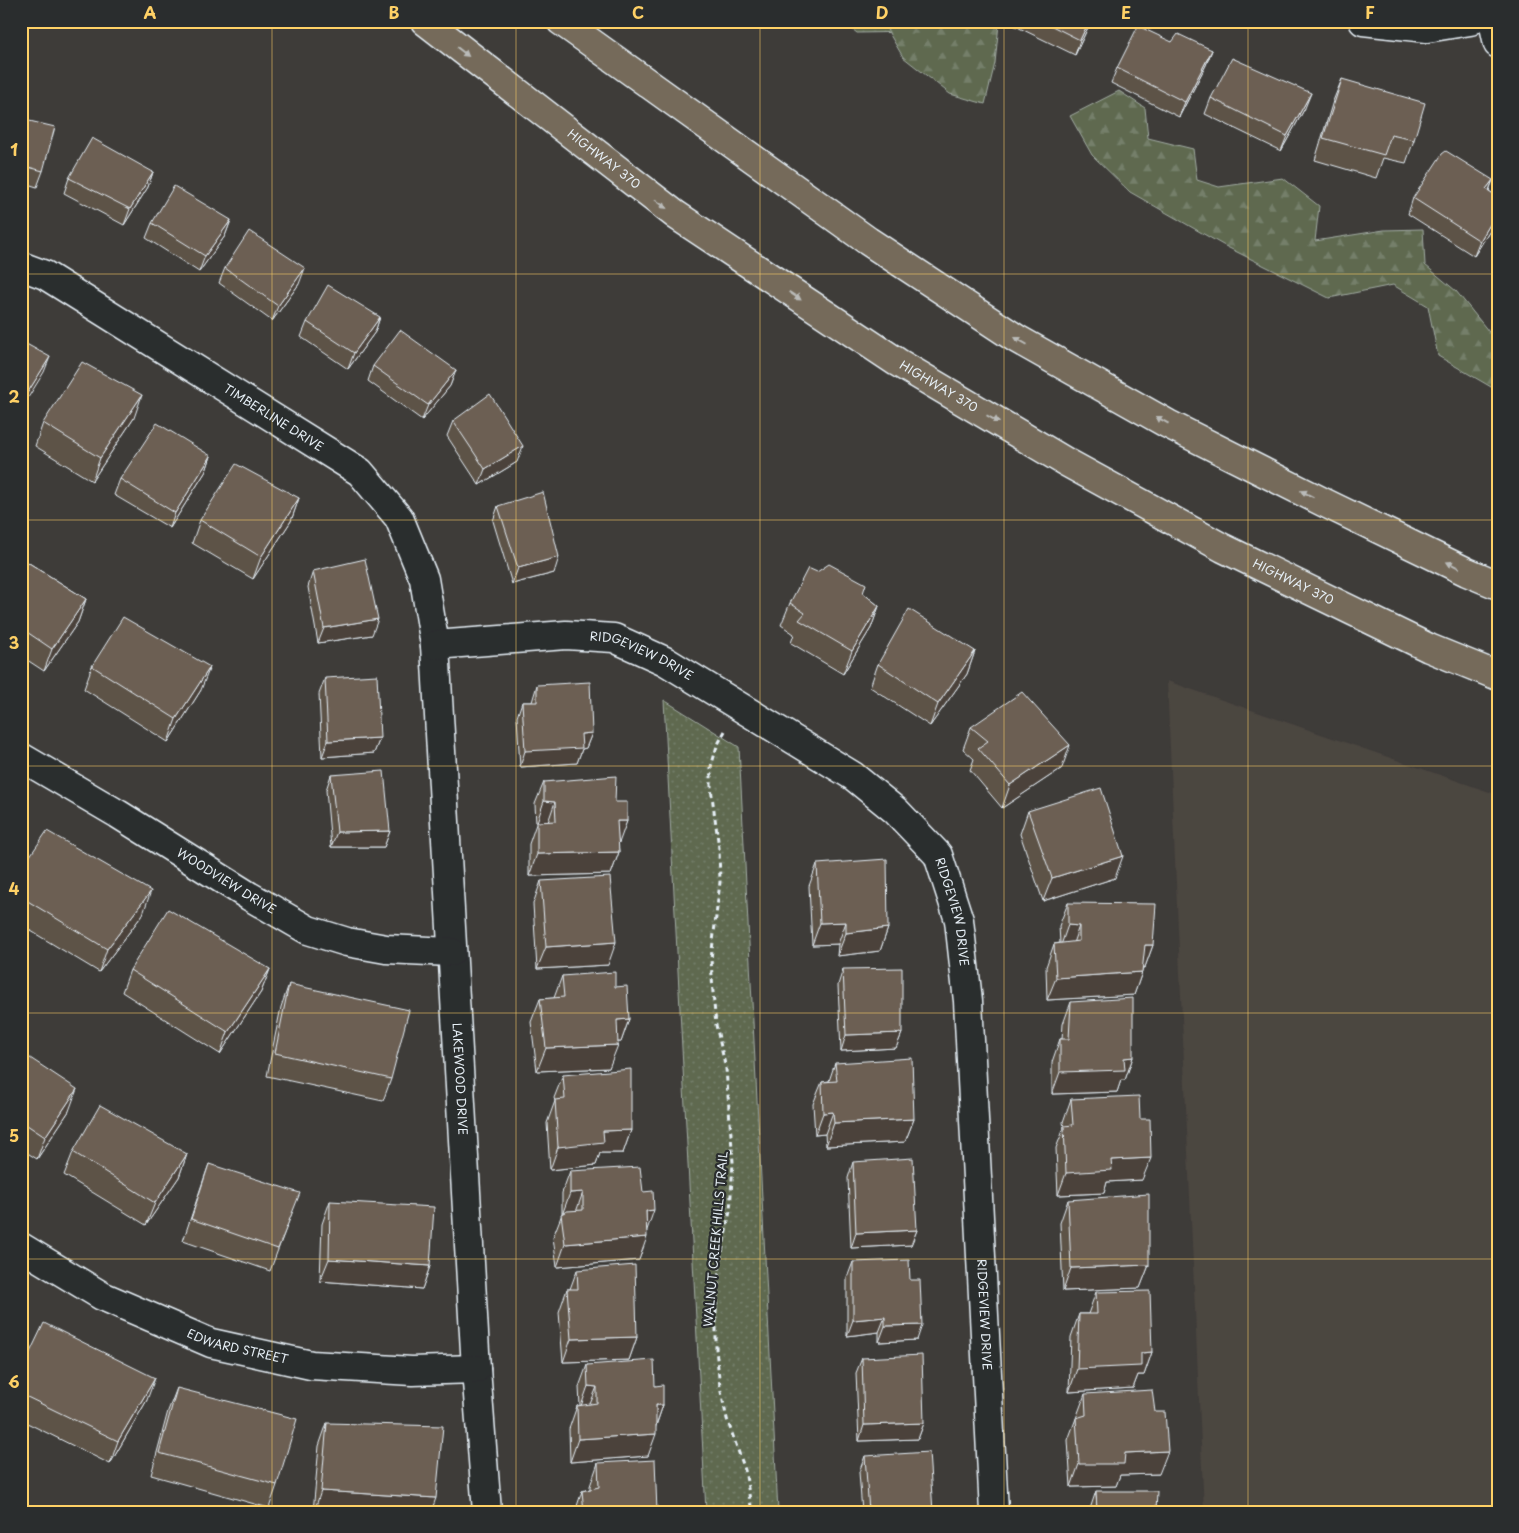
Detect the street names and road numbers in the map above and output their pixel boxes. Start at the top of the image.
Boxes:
street label: HIGHWAY 370 [564,124,645,193]
street label: HIGHWAY 370 [897,356,982,416]
street label: TIMBERLINE DRIVE [220,379,327,455]
street label: HIGHWAY 370 [1250,554,1337,609]
street label: RIDGEVIEW DRIVE [589,627,697,684]
street label: WOODVIEW DRIVE [174,843,280,918]
street label: RIDGEVIEW DRIVE [931,855,974,967]
street label: LAKEWOOD DRIVE [448,1022,473,1136]
street label: WALNUT CREEK HILLS TRAIL [698,1150,732,1328]
street label: RIDGEVIEW DRIVE [973,1259,997,1371]
street label: EDWARD STREET [184,1324,291,1368]

